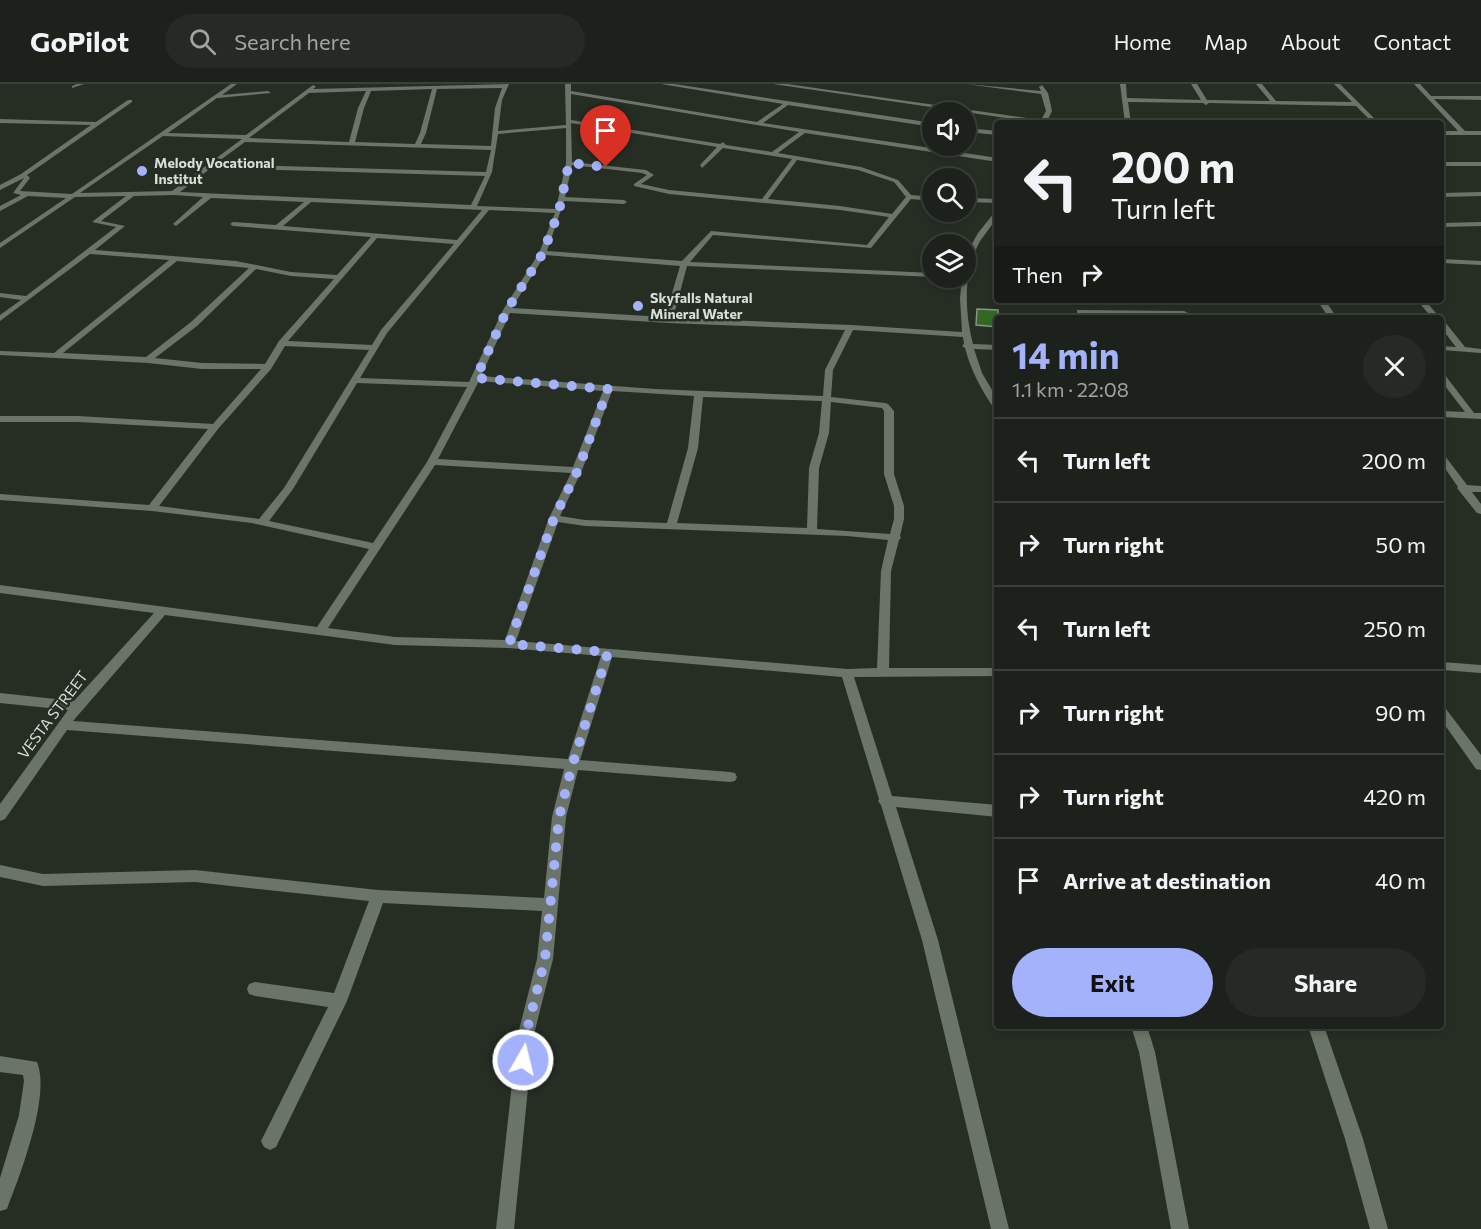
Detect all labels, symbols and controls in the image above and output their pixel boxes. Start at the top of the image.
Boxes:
search box [165,14,585,68]
text: GoPilot [30,24,129,58]
icon: search [186,25,219,58]
text: Search here [234,28,351,55]
text: Home [1114,29,1171,54]
text: Map [1204,29,1248,54]
text: About [1281,29,1340,54]
text: Contact [1373,29,1451,54]
map controls [922,102,976,288]
button: sound [922,102,976,156]
pin [580,105,631,167]
icon: arrive [589,114,622,147]
text: 200 m [1111,140,1235,192]
icon: left [1012,144,1090,222]
place label: Melody Vocational Institut [154,154,274,187]
marker: Melody Vocational Institut [135,164,149,178]
button: search [922,168,976,222]
text: Turn left [1111,192,1215,225]
button: layers [922,234,976,288]
icon: right [1075,258,1108,291]
text: Then [1012,261,1063,288]
place label: Skyfalls Natural Mineral Water [650,289,753,322]
marker: Skyfalls Natural Mineral Water [631,299,645,313]
text: 14 min [1012,332,1120,376]
button: close [1363,335,1426,398]
text: 1.1 km · 22:08 [1012,377,1129,401]
icon: left [1012,444,1045,477]
text: Turn left [1063,447,1150,474]
text: 200 m [1362,447,1426,474]
icon: right [1012,528,1045,561]
text: Turn right [1063,531,1164,558]
text: 50 m [1376,531,1426,558]
icon: left [1012,612,1045,645]
text: Turn left [1063,615,1150,642]
text: 250 m [1363,615,1426,642]
street label: VESTA STREET [13,667,91,762]
icon: right [1012,696,1045,729]
text: Turn right [1063,699,1164,726]
text: 90 m [1375,699,1426,726]
icon: right [1012,780,1045,813]
text: Turn right [1063,783,1164,810]
text: 420 m [1363,783,1426,810]
icon: arrive [1012,864,1045,897]
text: Arrive at destination [1063,867,1271,894]
text: 40 m [1375,867,1426,894]
button: Exit [1012,948,1213,1017]
button: Share [1225,948,1426,1017]
position arrow [491,1028,555,1092]

